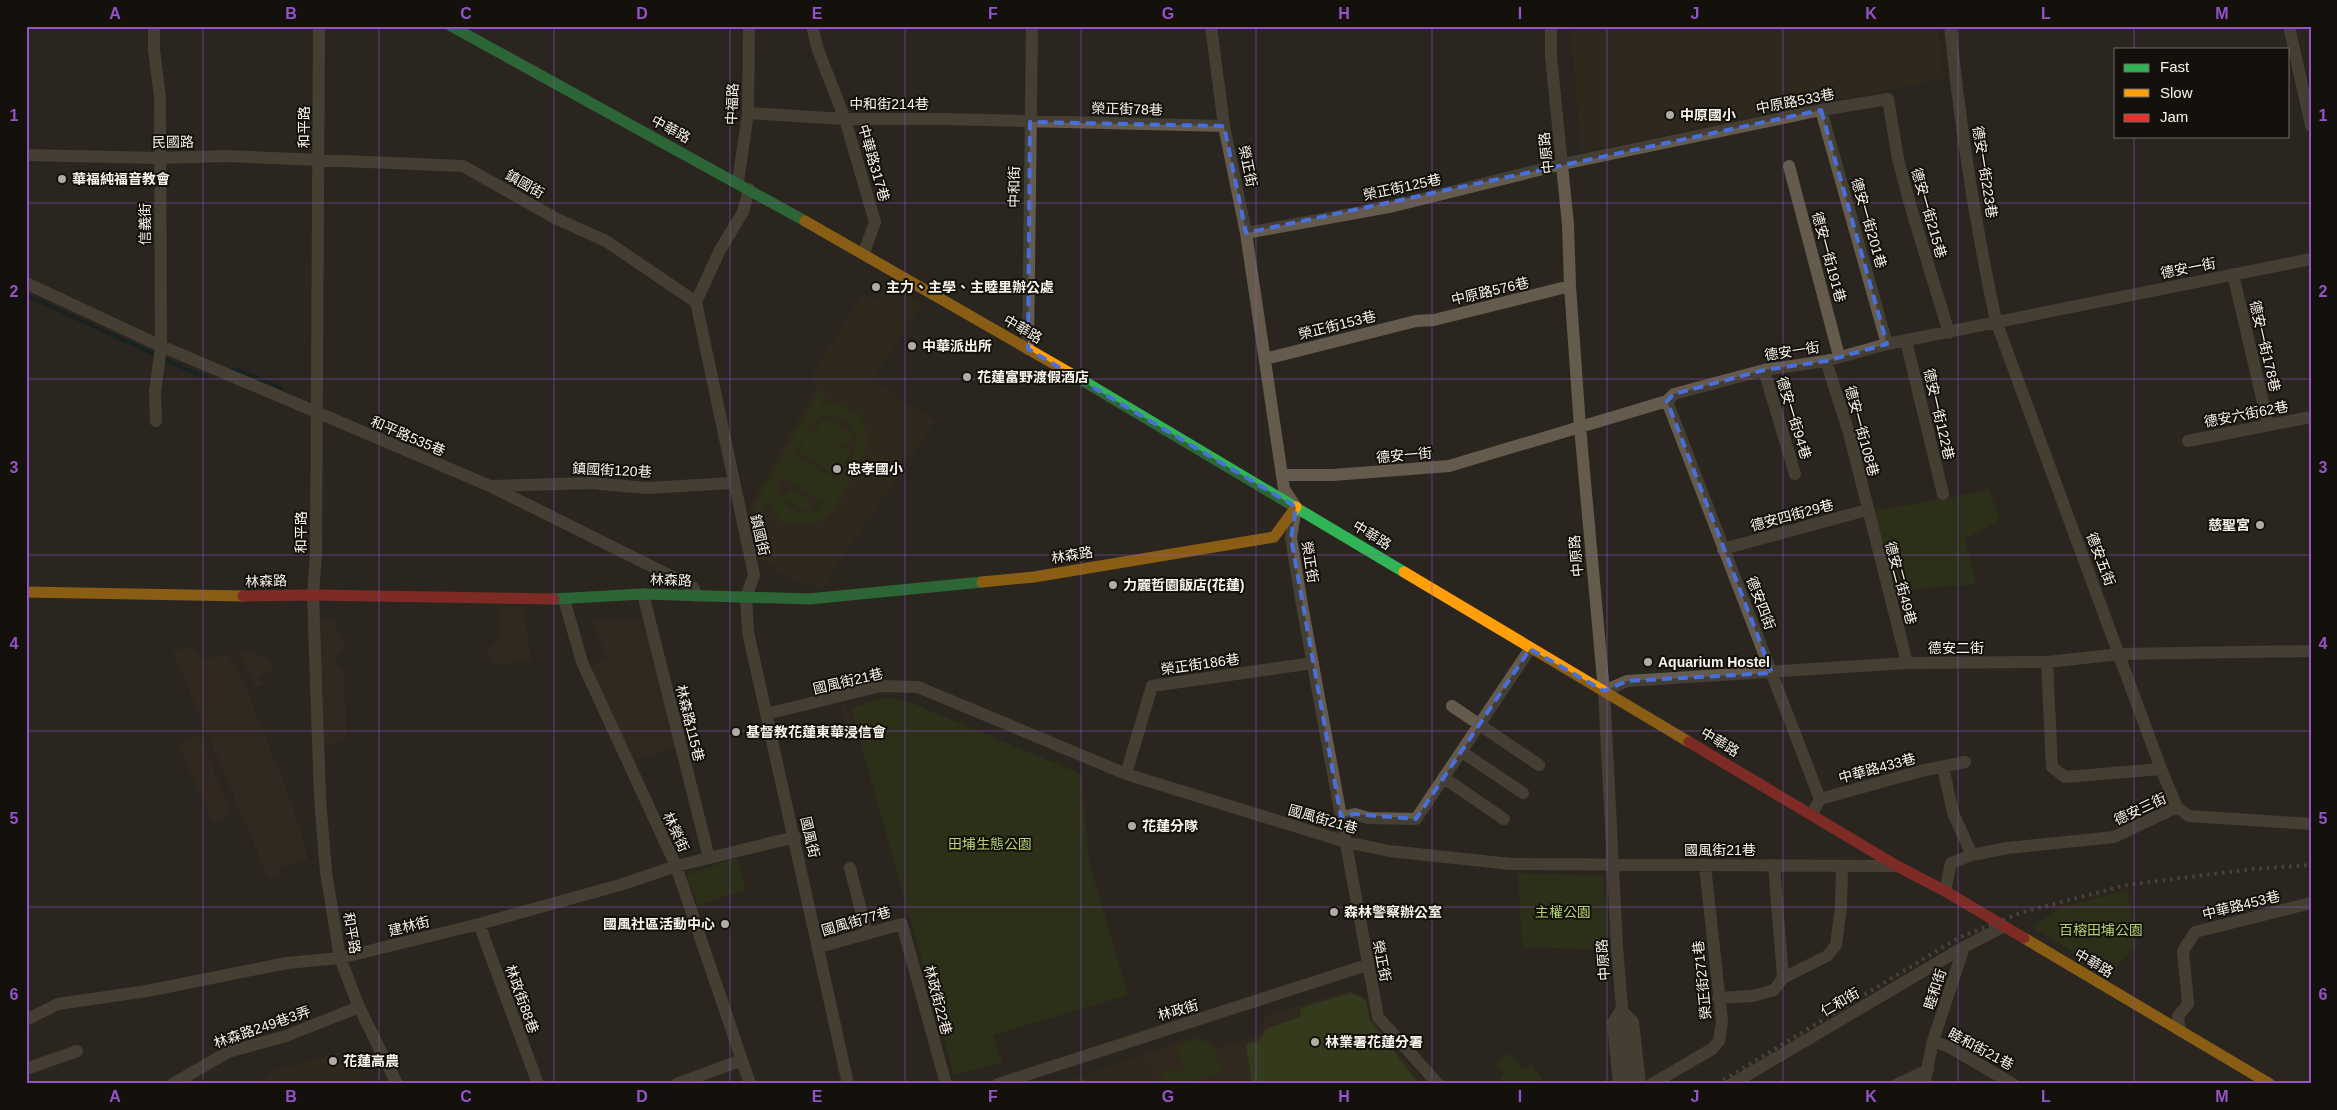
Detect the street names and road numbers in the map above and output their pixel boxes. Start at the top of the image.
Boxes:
street label: 中福路 [723,83,741,125]
street label: 中原路533巷 [1755,86,1835,116]
street label: 中和街214巷 [849,96,929,112]
street label: 榮正街78巷 [1091,100,1163,118]
street label: 和平路 [296,106,312,148]
street label: 中華路 [649,112,693,146]
street label: 中華路317巷 [855,123,893,203]
street label: 德安一街223巷 [1970,125,2000,219]
street label: 中原路 [1536,131,1556,175]
street label: 民國路 [152,134,194,150]
street label: 榮正街 [1236,144,1260,188]
street label: 中和街 [1006,166,1022,208]
street label: 德安一街215巷 [1908,166,1950,260]
street label: 鎮國街 [503,167,547,201]
street label: 榮正街125巷 [1362,171,1442,203]
street label: 德安一街201巷 [1848,176,1890,270]
street label: 信義街 [137,203,153,245]
street label: 德安一街191巷 [1809,210,1849,304]
street label: 德安一街 [2159,255,2217,281]
street label: 中原路576巷 [1450,274,1530,308]
street label: 德安一街178巷 [2247,299,2283,393]
street label: 榮正街153巷 [1297,308,1377,342]
street label: 中華路 [1001,312,1045,346]
street label: 德安一街 [1763,339,1821,363]
street label: 德安一街122巷 [1921,367,1957,461]
street label: 德安一街94巷 [1774,375,1814,461]
street label: 德安一街108巷 [1842,384,1882,478]
street label: 德安六街62巷 [2202,398,2290,430]
street label: 和平路535巷 [368,413,448,459]
street label: 德安一街 [1375,445,1433,465]
street label: 鎮國街120巷 [572,460,652,480]
street label: 德安四街29巷 [1749,496,1835,534]
street label: 和平路 [293,511,309,553]
street label: 鎮國街 [747,513,773,557]
street label: 中華路 [1350,517,1394,553]
street label: 德安五街 [2083,530,2119,588]
street label: 中原路 [1566,534,1586,578]
street label: 榮正街 [1299,540,1321,584]
street label: 德安二街49巷 [1882,540,1920,626]
street label: 林森路 [1050,544,1094,566]
street label: 林森路 [650,571,692,589]
street label: 林森路 [245,572,287,590]
street label: 德安四街 [1743,574,1779,632]
street label: 德安二街 [1928,640,1984,656]
street label: 榮正街186巷 [1160,651,1240,677]
street label: 國風街21巷 [811,665,885,697]
street label: 林森路115巷 [673,683,707,763]
street label: 中華路 [1698,724,1742,760]
street label: 中華路433巷 [1837,750,1917,786]
street label: 德安三街 [2111,790,2169,828]
street label: 國風街21巷 [1286,801,1360,837]
street label: 林榮街 [660,810,692,854]
street label: 國風街 [797,815,823,859]
street label: 國風街21巷 [1684,842,1756,858]
street label: 中華路453巷 [2201,888,2281,922]
street label: 國風街77巷 [819,903,893,939]
street label: 和平路 [340,911,364,955]
street label: 建林街 [387,913,431,939]
street label: 中原路 [1594,938,1612,982]
street label: 榮正街 [1370,939,1394,983]
street label: 榮正街271巷 [1690,940,1714,1020]
street label: 中華路 [2072,946,2116,980]
street label: 林政街88巷 [502,963,542,1035]
street label: 林政街22巷 [921,963,955,1037]
street label: 睦和街 [1921,967,1949,1011]
street label: 仁和街 [1818,985,1862,1019]
street label: 林政街 [1156,997,1200,1023]
street label: 林森路249巷3弄 [212,1003,312,1051]
street label: 睦和街21巷 [1946,1025,2016,1073]

